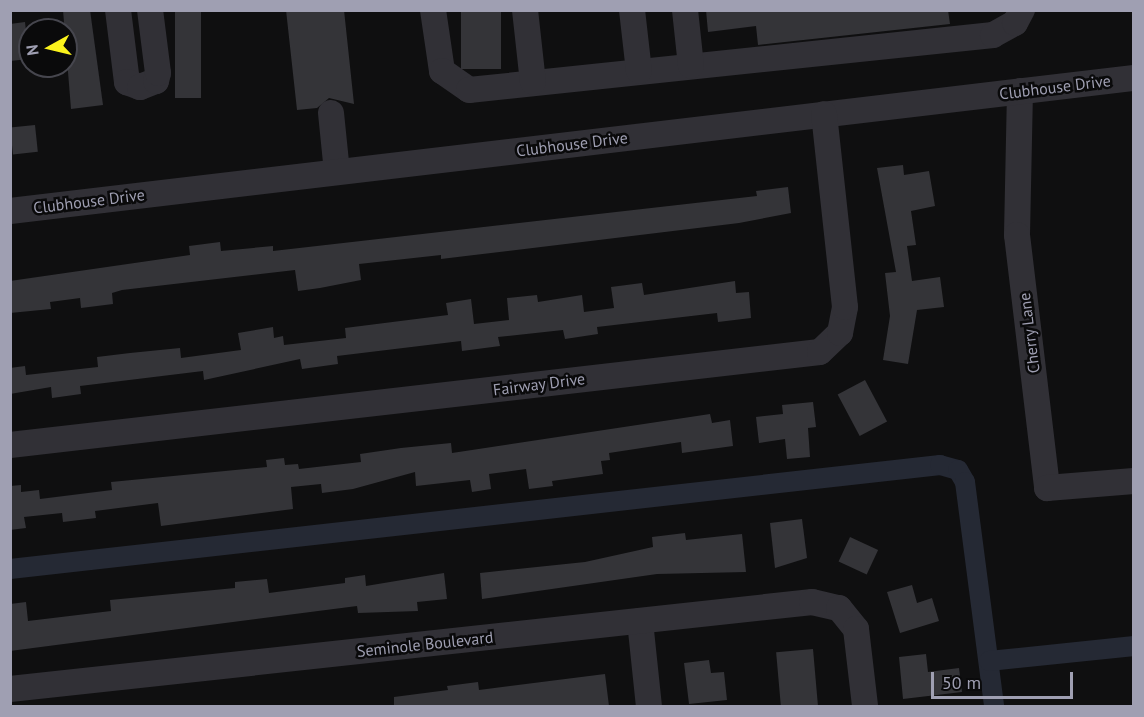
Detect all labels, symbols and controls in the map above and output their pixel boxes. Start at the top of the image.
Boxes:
north arrow [18,18,78,78]
text: N [22,44,43,57]
street label: Clubhouse Drive [998,71,1112,103]
street label: Clubhouse Drive [515,128,629,160]
street label: Clubhouse Drive [32,185,146,217]
street label: Cherry Lane [1015,291,1043,375]
street label: Fairway Drive [492,369,586,399]
street label: Seminole Boulevard [356,627,494,661]
scale bar [934,660,1076,698]
text: 50 m [942,671,981,694]

